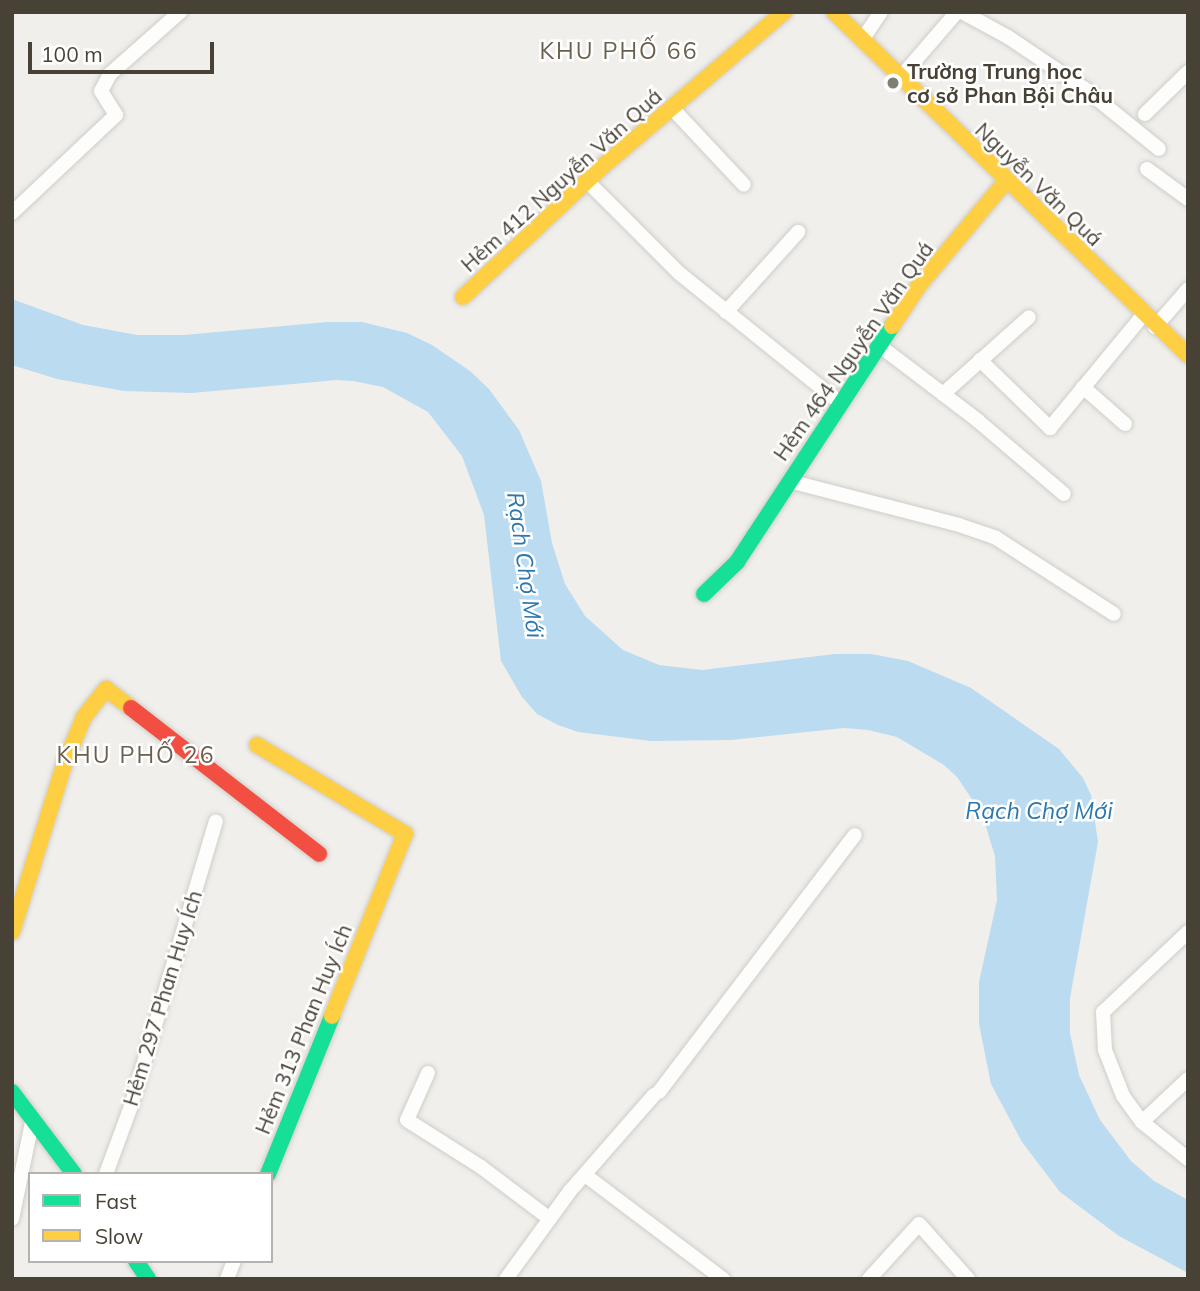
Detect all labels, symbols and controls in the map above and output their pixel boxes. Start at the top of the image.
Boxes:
scale bar [32,28,217,72]
district label: KHU PHỐ 66 [541,37,697,65]
text: 100 m [41,41,103,67]
place label: Trường Trung học cơ sở Phan Bội Châu [907,58,1113,108]
marker: Trường Trung học cơ sở Phan Bội Châu [885,75,901,91]
street label: Hẻm 412 Nguyễn Văn Quá [455,83,667,277]
street label: Nguyễn Văn Quá [970,117,1108,251]
street label: Hẻm 464 Nguyễn Văn Quá [768,237,938,465]
water label: Rạch Chợ Mới [501,490,549,640]
district label: KHU PHỐ 26 [58,741,214,769]
water label: Rạch Chợ Mới [965,797,1113,825]
street label: Hẻm 297 Phan Huy Ích [117,887,207,1109]
street label: Hẻm 313 Phan Huy Ích [249,920,357,1138]
legend [28,1172,273,1263]
text: Fast [95,1188,137,1214]
text: Slow [95,1223,143,1249]

